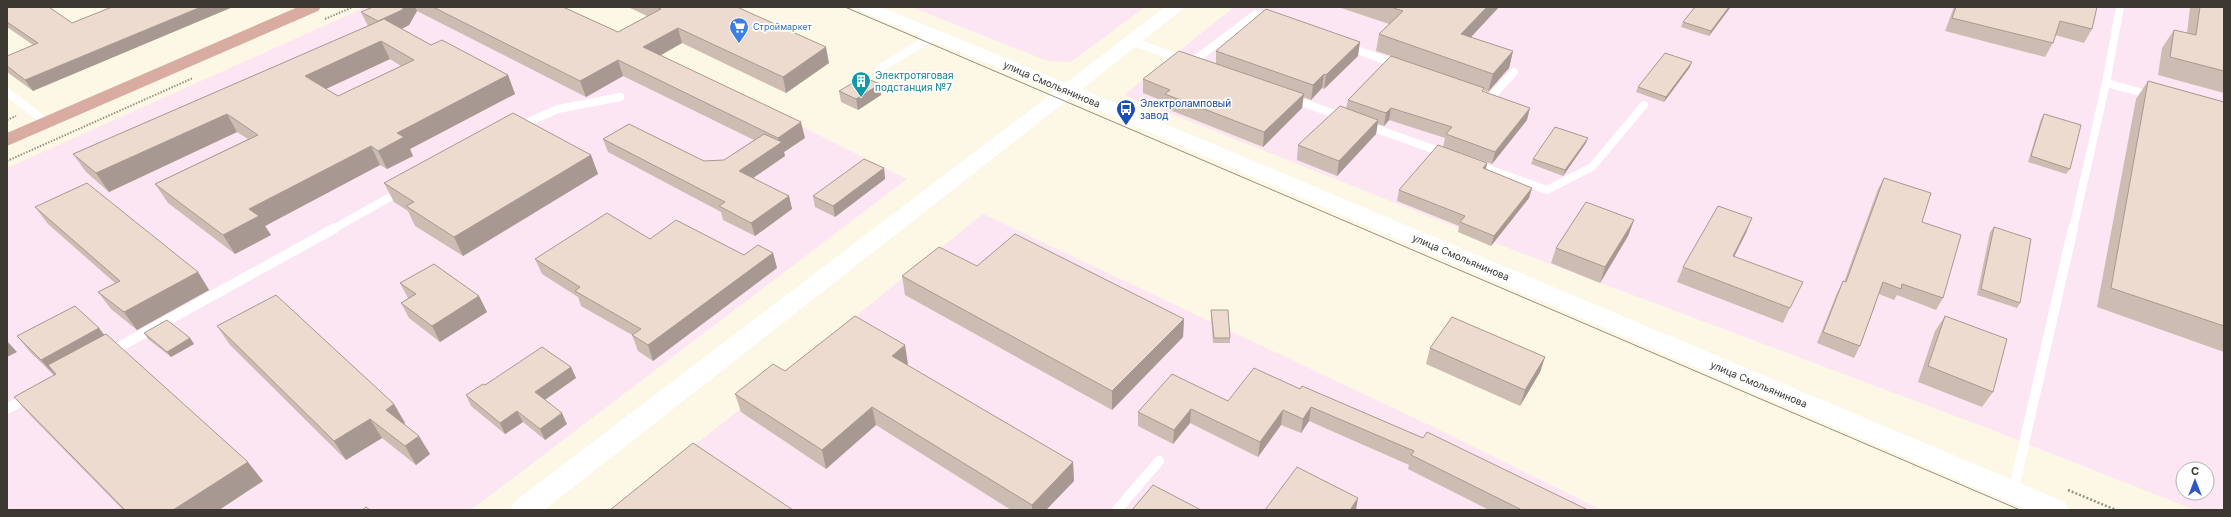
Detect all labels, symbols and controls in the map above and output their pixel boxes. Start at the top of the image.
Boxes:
supermarket icon: Строймаркет [728,16,750,44]
place label: Строймаркет [753,21,813,32]
street label: улица Смольянинова [1002,58,1102,110]
place label: Электротяговая подстанция №7 [875,69,953,93]
building icon: Электротяговая подстанция №7 [850,70,872,98]
place label: Электроламповый завод [1140,97,1231,121]
bus stop icon: Электроламповый завод [1115,98,1137,126]
street label: улица Смольянинова [1411,231,1511,283]
street label: улица Смольянинова [1709,358,1809,410]
north arrow [2175,461,2215,501]
text: С [2191,464,2199,478]

